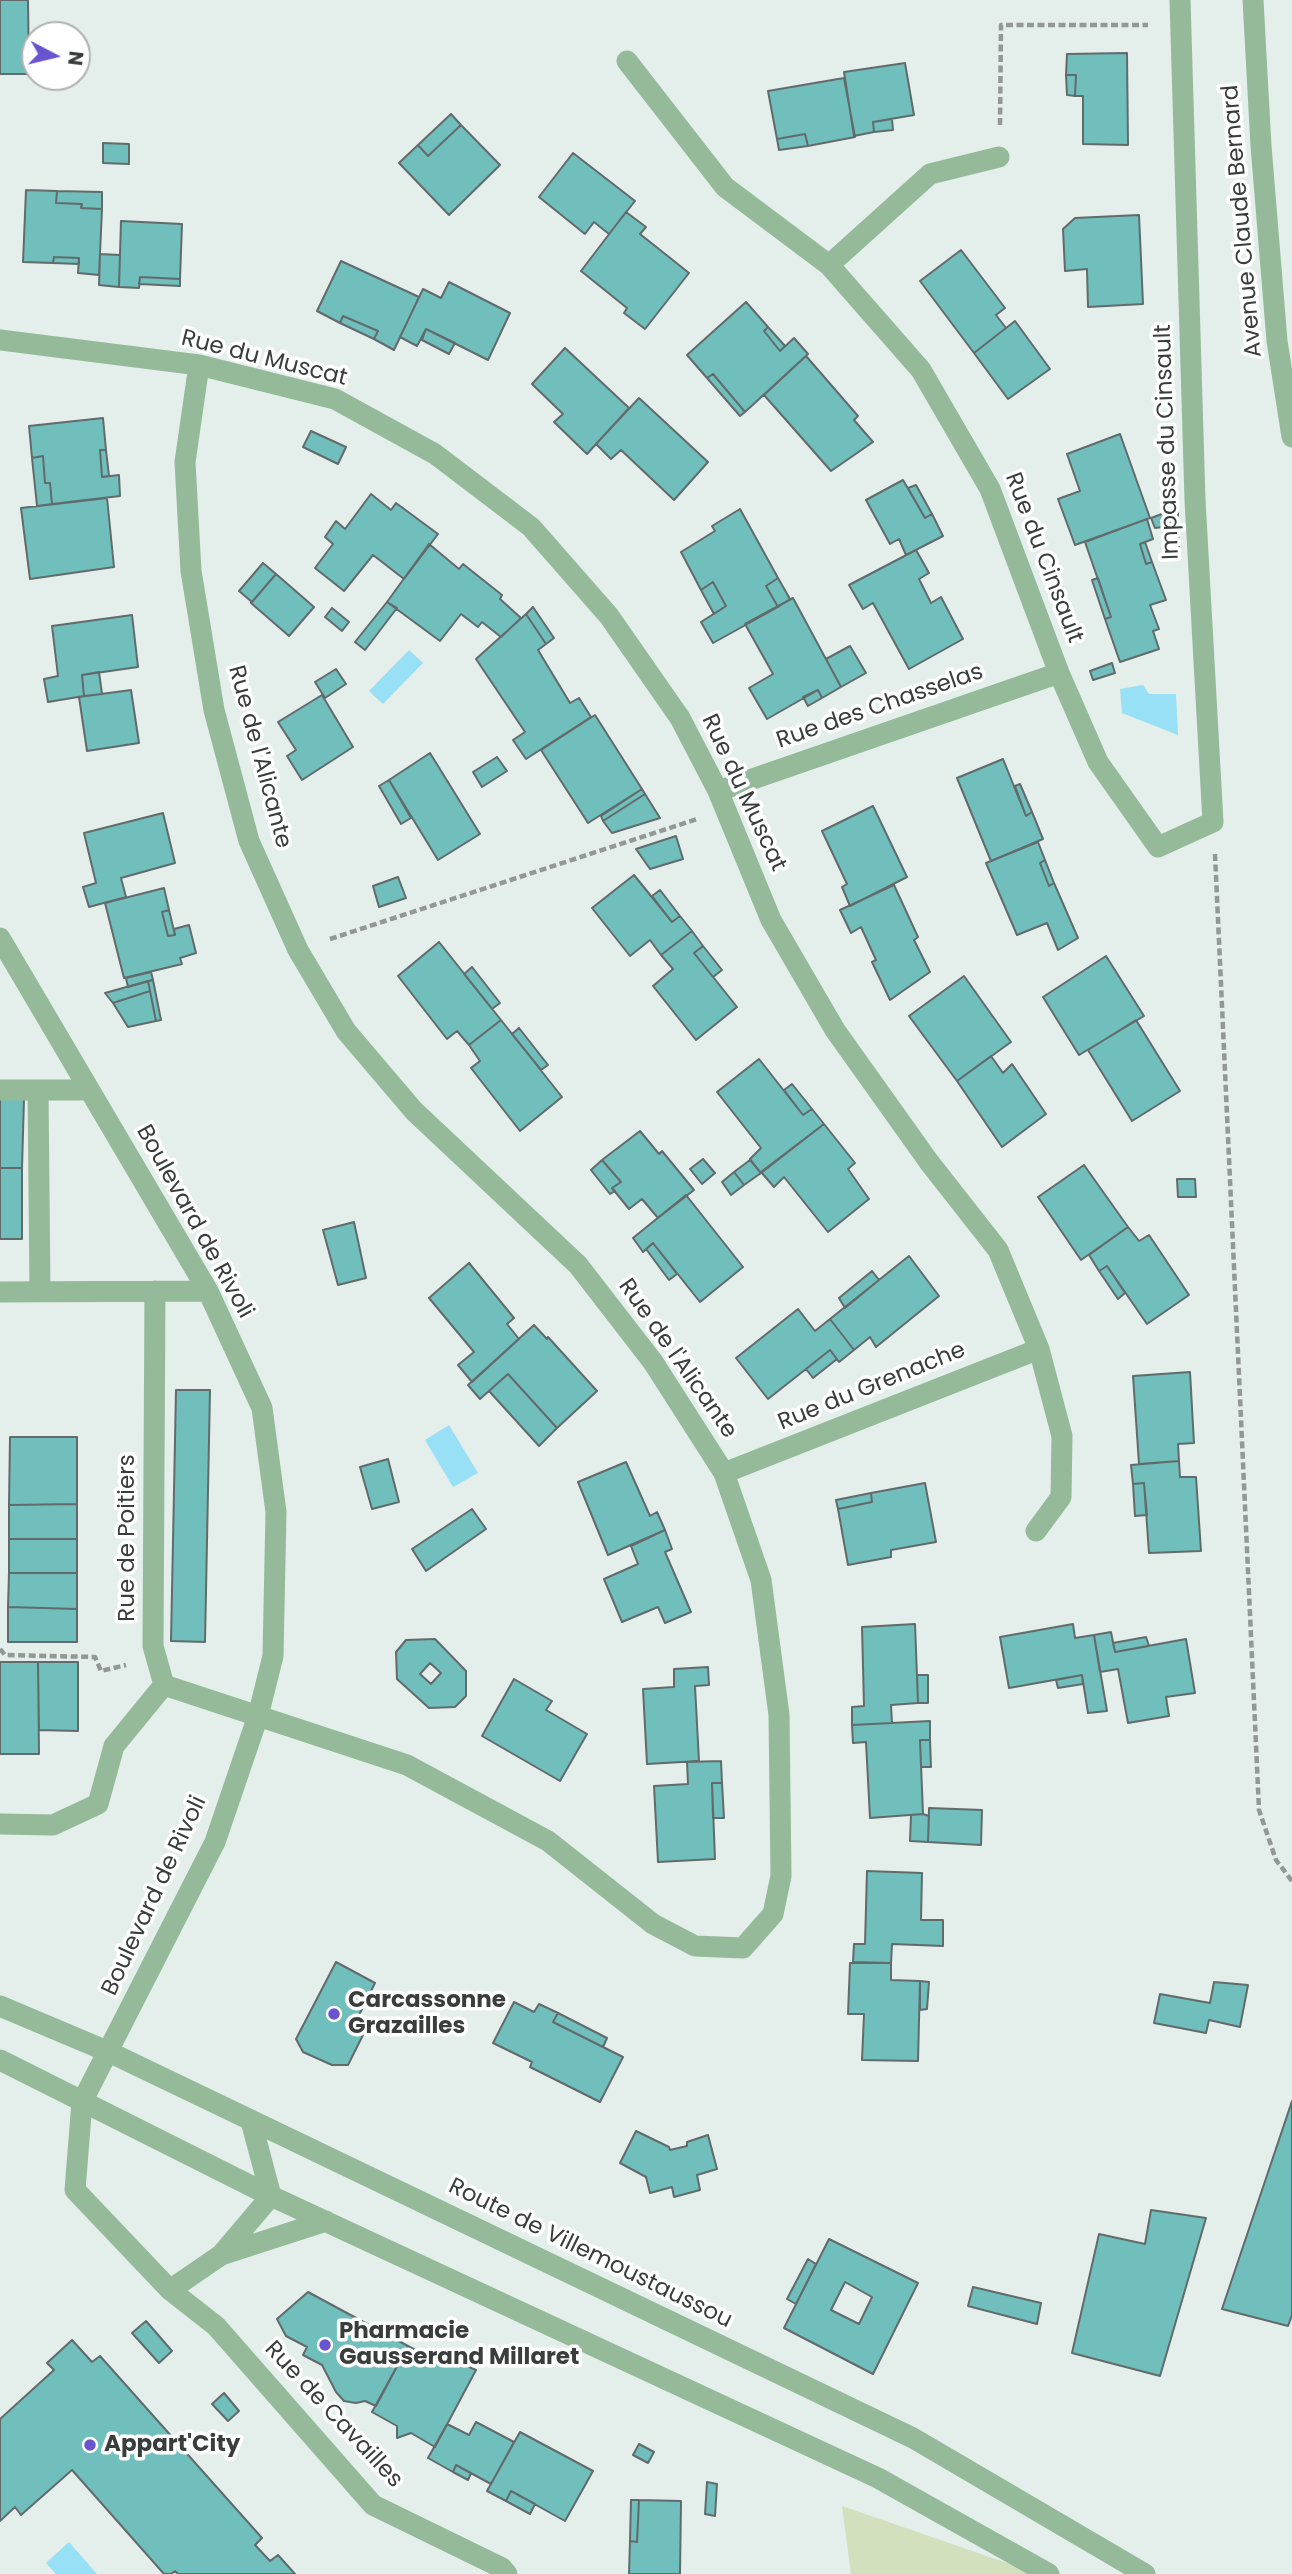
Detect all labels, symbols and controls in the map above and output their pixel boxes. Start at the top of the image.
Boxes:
north arrow [21,21,91,91]
text: N [61,50,90,67]
street label: Avenue Claude Bernard [1217,84,1269,358]
street label: Impasse du Cinsault [1150,324,1186,560]
street label: Rue du Muscat [178,325,350,393]
street label: Rue du Cinsault [998,469,1088,647]
street label: Rue des Chasselas [773,659,987,755]
street label: Rue de l'Alicante [221,663,297,851]
street label: Rue du Muscat [695,710,791,876]
street label: Boulevard de Rivoli [129,1121,259,1323]
street label: Rue de l'Alicante [612,1274,742,1444]
street label: Rue du Grenache [774,1337,970,1437]
street label: Rue de Poitiers [114,1454,142,1622]
street label: Boulevard de Rivoli [97,1792,213,2000]
place label: Carcassonne Grazailles [348,1987,506,2041]
marker: Carcassonne Grazailles [326,2006,342,2022]
street label: Route de Villemoustaussou [444,2173,736,2335]
place label: Pharmacie Gausserand Millaret [339,2318,579,2372]
street label: Rue de Cavailles [258,2336,408,2494]
marker: Pharmacie Gausserand Millaret [317,2337,333,2353]
place label: Appart'City [104,2431,240,2459]
marker: Appart'City [82,2437,98,2453]

